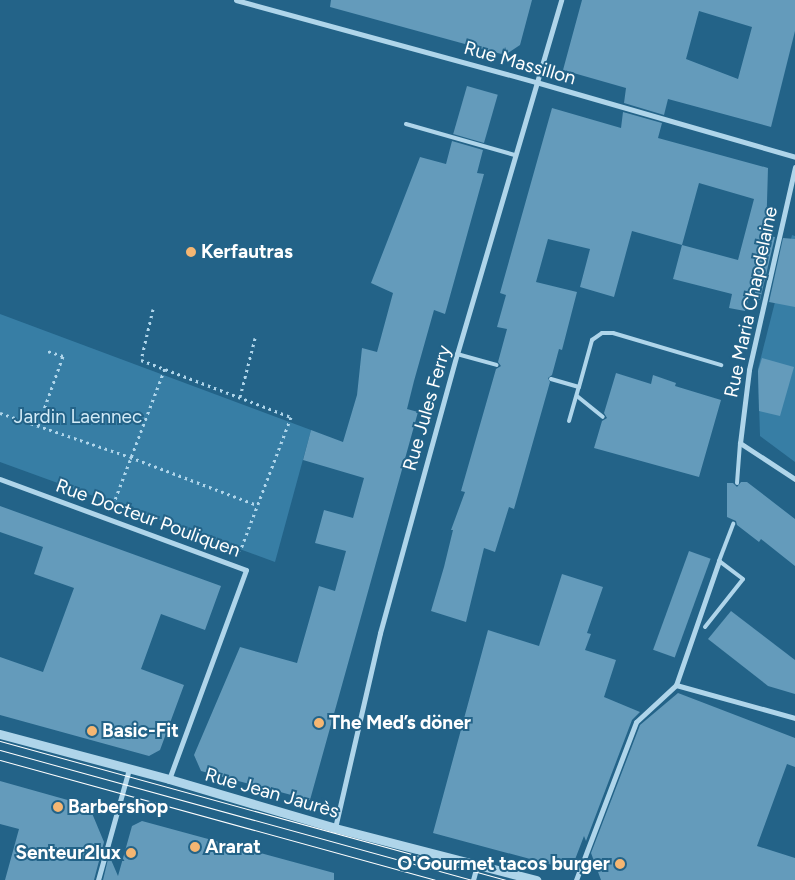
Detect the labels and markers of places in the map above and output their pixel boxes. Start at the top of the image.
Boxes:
place label: Kerfautras [201,241,293,263]
marker: Kerfautras [185,246,197,258]
place label: The Med’s döner [329,712,471,734]
marker: The Med’s döner [313,717,325,729]
place label: Basic-Fit [102,720,179,742]
marker: Basic-Fit [86,725,98,737]
place label: Barbershop [68,796,168,818]
marker: Barbershop [52,801,64,813]
place label: Ararat [205,836,261,858]
marker: Ararat [189,841,201,853]
place label: Senteur2lux [16,842,121,864]
marker: Senteur2lux [125,847,137,859]
place label: O'Gourmet tacos burger [397,853,610,875]
marker: O'Gourmet tacos burger [614,858,626,870]

